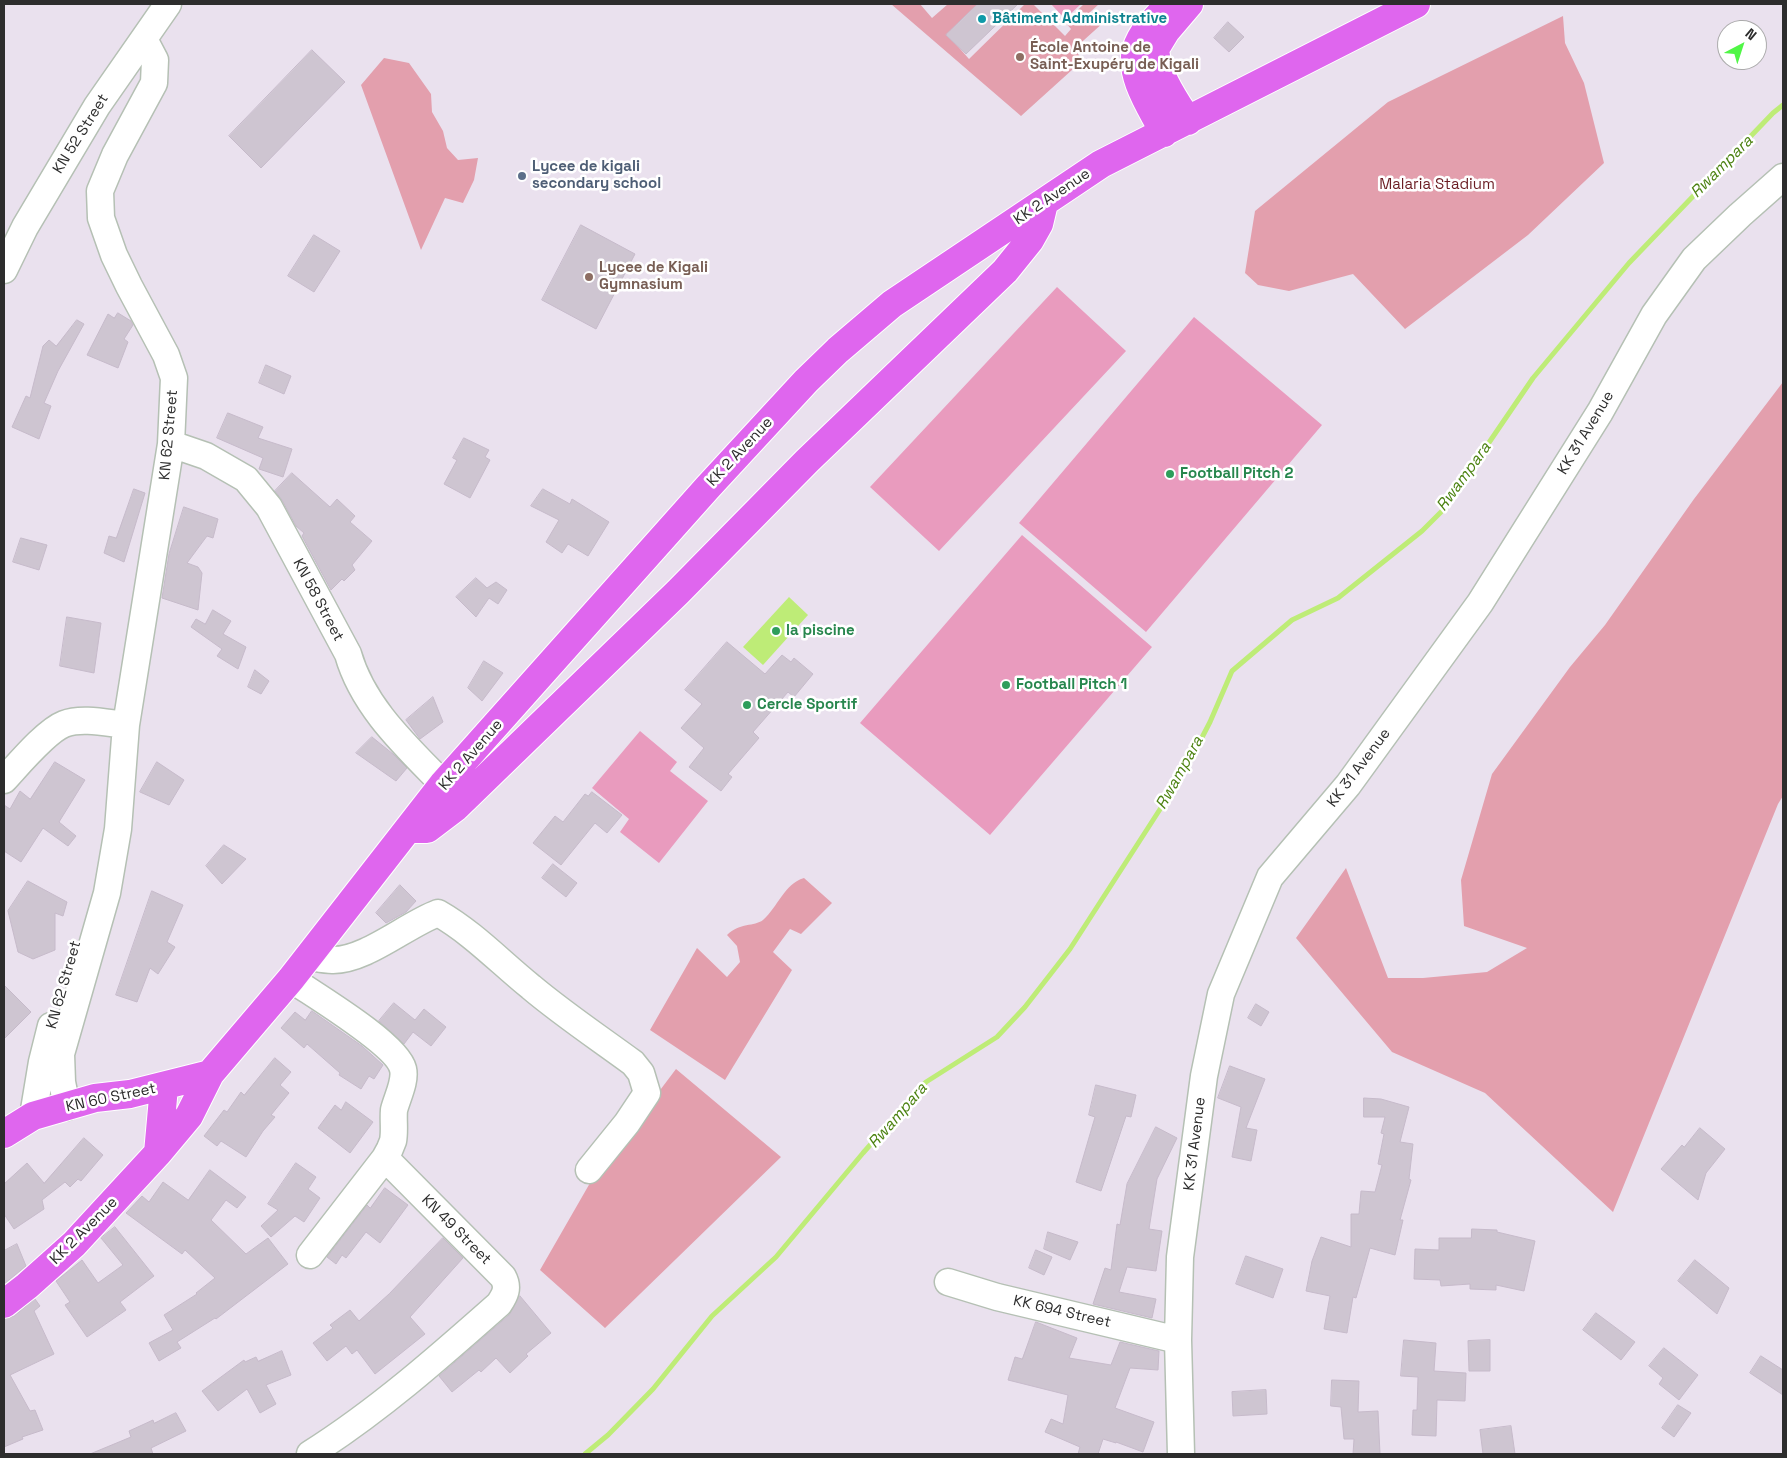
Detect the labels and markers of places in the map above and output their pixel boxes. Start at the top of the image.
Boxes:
place label: Bâtiment Administrative [992,10,1167,28]
marker: Bâtiment Administrative [976,13,988,25]
place label: École Antoine de Saint-Exupéry de Kigali [1030,39,1199,74]
marker: École Antoine de Saint-Exupéry de Kigali [1014,51,1026,63]
place label: Lycee de kigali secondary school [532,158,661,193]
marker: Lycee de kigali secondary school [516,170,528,182]
place label: Lycee de Kigali Gymnasium [599,259,708,294]
marker: Lycee de Kigali Gymnasium [583,271,595,283]
place label: Football Pitch 2 [1180,465,1293,483]
marker: Football Pitch 2 [1164,468,1176,480]
place label: la piscine [786,622,855,640]
marker: la piscine [770,625,782,637]
place label: Football Pitch 1 [1016,676,1127,694]
marker: Football Pitch 1 [1000,679,1012,691]
place label: Cercle Sportif [757,696,857,714]
marker: Cercle Sportif [741,699,753,711]

